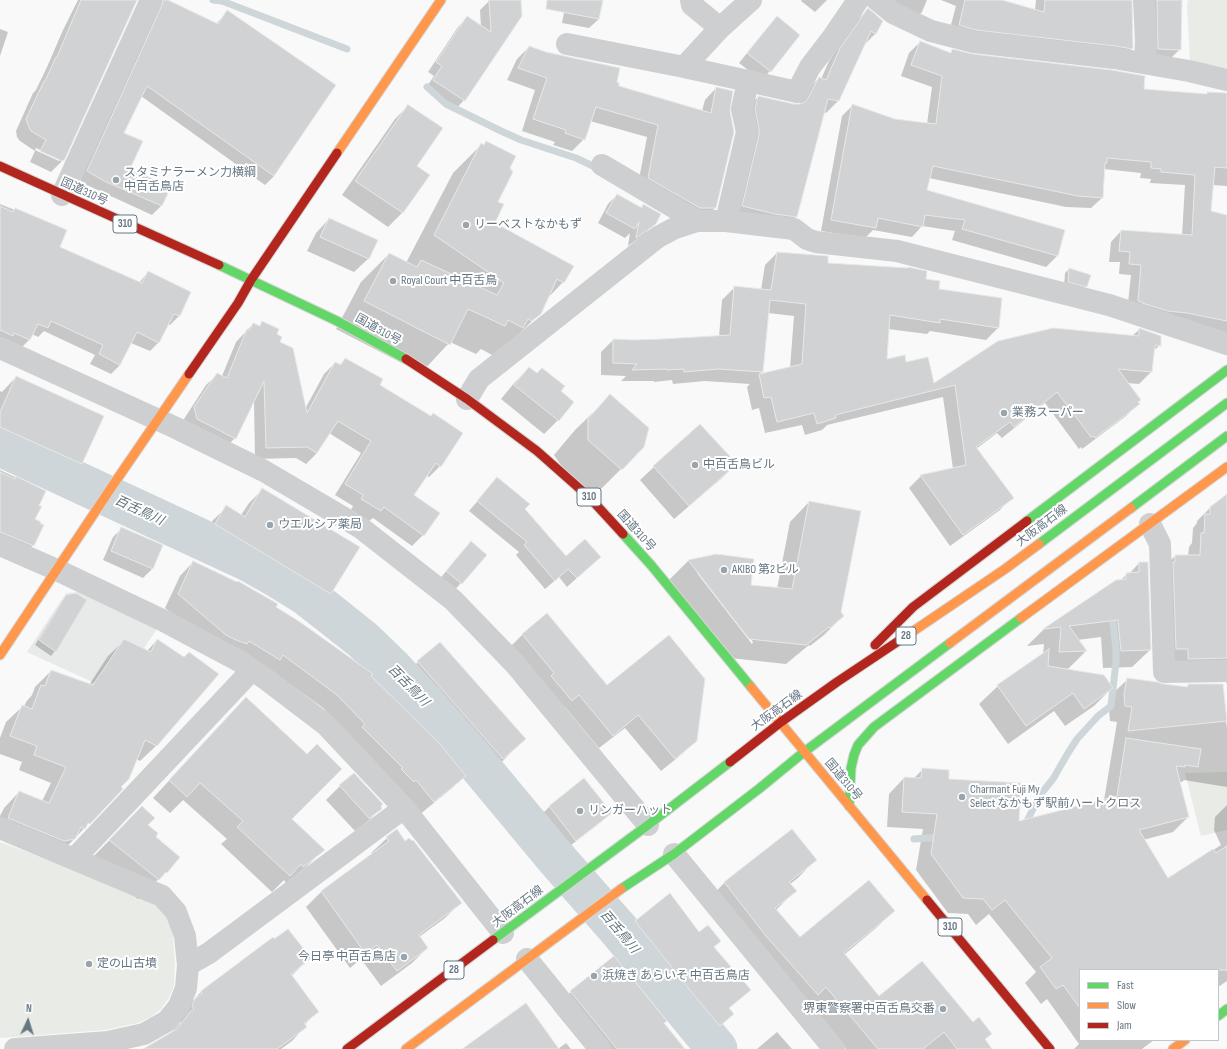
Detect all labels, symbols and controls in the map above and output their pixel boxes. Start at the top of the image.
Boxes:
place label: スタミナラーメン力横綱 中百舌鳥店 [124,166,256,194]
street label: 国道310号 [58,175,110,209]
marker: スタミナラーメン力横綱 中百舌鳥店 [111,175,121,185]
road number: 310 [113,215,137,233]
place label: リーベストなかもず [474,218,582,232]
marker: リーベストなかもず [461,220,471,230]
place label: Royal Court 中百舌鳥 [401,274,497,288]
marker: Royal Court 中百舌鳥 [388,276,398,286]
street label: 国道310号 [352,311,404,349]
place label: 業務スーパー [1012,406,1084,420]
marker: 業務スーパー [999,408,1009,418]
place label: 中百舌鳥ビル [703,458,775,472]
marker: 中百舌鳥ビル [690,460,700,470]
road number: 310 [577,488,601,506]
water label: 百舌鳥川 [112,493,166,529]
street label: 大阪高石線 [1014,502,1070,550]
street label: 国道310号 [614,507,658,555]
place label: ウエルシア薬局 [278,518,362,532]
marker: ウエルシア薬局 [265,520,275,530]
place label: AKIBO 第2ビル [732,563,799,577]
marker: AKIBO 第2ビル [719,565,729,575]
road number: 28 [896,627,916,645]
water label: 百舌鳥川 [384,662,432,710]
street label: 大阪高石線 [748,688,806,734]
street label: 国道310号 [821,756,865,804]
place label: Charmant Fuji My Select なかもず駅前ハートクロス [970,783,1141,811]
marker: Charmant Fuji My Select なかもず駅前ハートクロス [957,792,967,802]
place label: リンガーハット [588,804,672,818]
marker: リンガーハット [575,806,585,816]
street label: 大阪高石線 [490,883,546,931]
water label: 百舌鳥川 [596,907,642,957]
road number: 310 [938,918,962,936]
place label: 今日亭 中百舌鳥店 [298,950,396,964]
marker: 今日亭 中百舌鳥店 [399,952,409,962]
place label: 定の山古墳 [97,957,157,971]
marker: 定の山古墳 [84,959,94,969]
road number: 28 [444,961,464,979]
place label: 浜焼き あらいそ 中百舌鳥店 [602,969,750,983]
legend [1079,969,1219,1041]
marker: 浜焼き あらいそ 中百舌鳥店 [589,971,599,981]
text: Fast [1117,978,1134,993]
text: Slow [1117,998,1136,1013]
north arrow [8,1001,48,1041]
text: N [25,1002,32,1015]
place label: 堺東警察署中百舌鳥交番 [803,1002,935,1016]
marker: 堺東警察署中百舌鳥交番 [938,1004,948,1014]
text: Jam [1117,1018,1132,1033]

